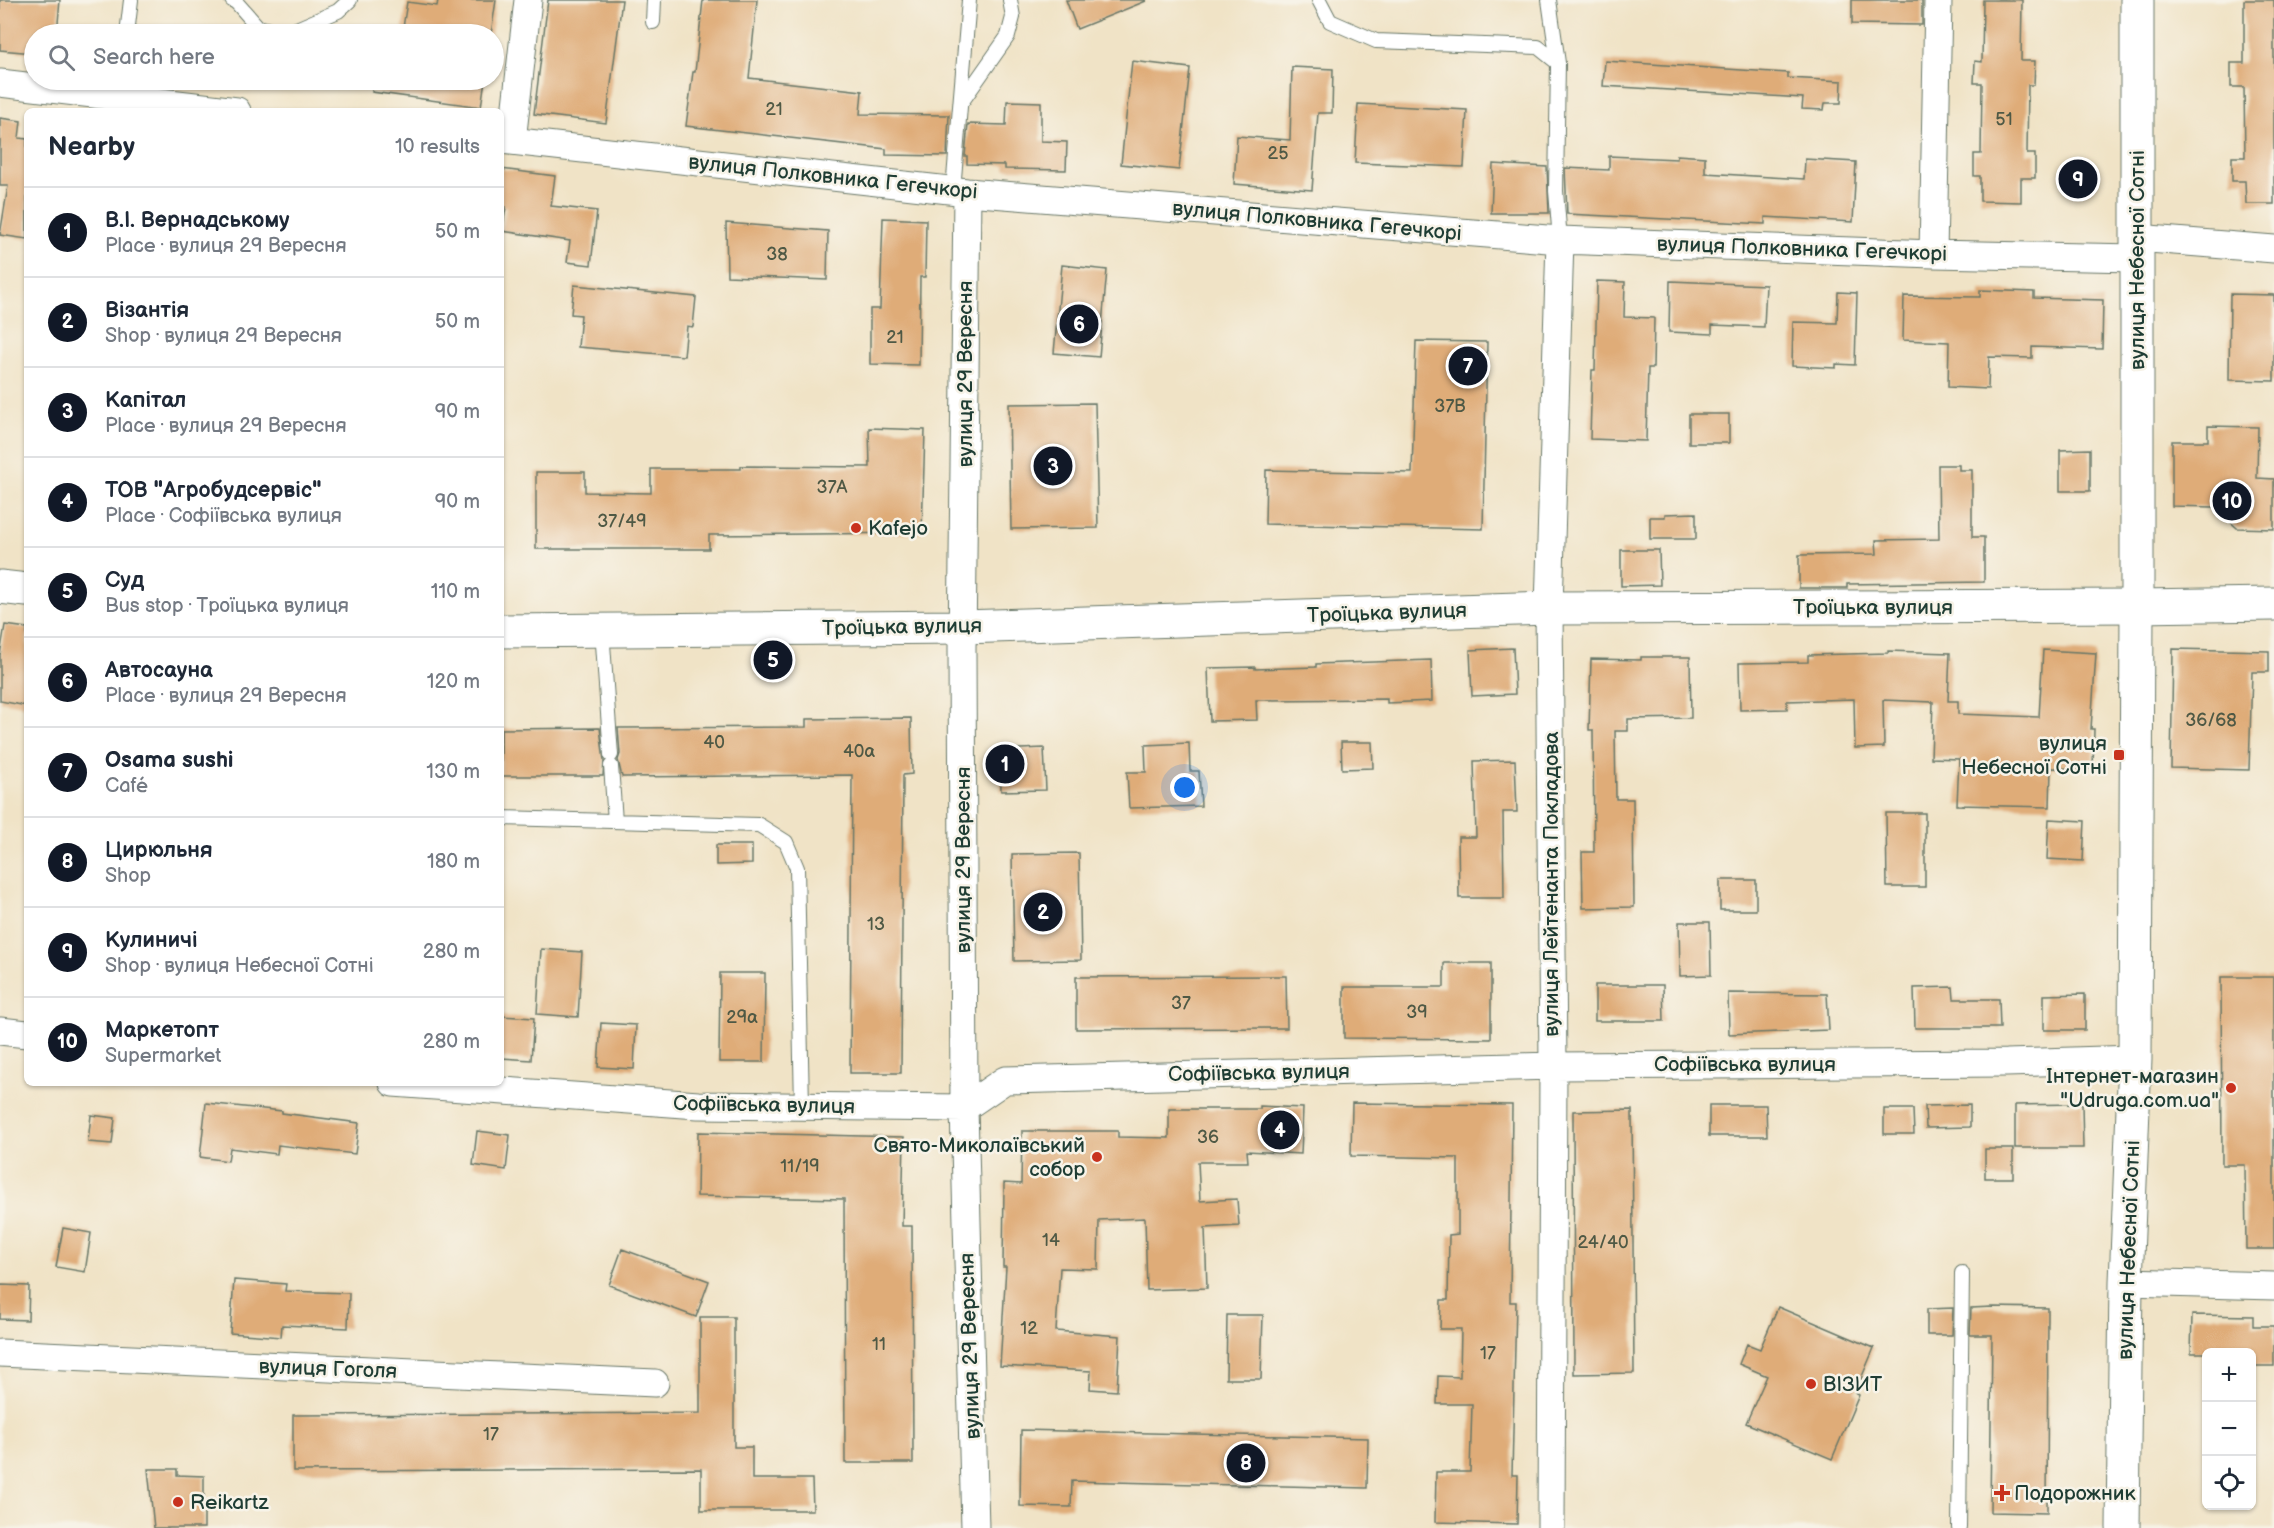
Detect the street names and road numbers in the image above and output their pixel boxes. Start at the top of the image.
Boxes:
street label: вулиця Полковника Гегечкорі [687,149,979,205]
street label: вулиця Небесної Сотні [2125,150,2150,370]
street label: вулиця Полковника Гегечкорі [1171,196,1463,246]
street label: вулиця Полковника Гегечкорі [1656,231,1948,267]
street label: вулиця 29 Вересня [953,281,978,467]
street label: Троїцька вулиця [1793,595,1953,620]
street label: Троїцька вулиця [1307,598,1467,628]
street label: Троїцька вулиця [822,613,982,641]
street label: вулиця Лейтенанта Покладова [1539,731,1564,1037]
street label: вулиця 29 Вересня [951,767,976,953]
street label: Софіївська вулиця [1654,1052,1836,1077]
street label: Софіївська вулиця [1168,1059,1350,1087]
street label: Софіївська вулиця [673,1091,855,1119]
street label: вулиця Небесної Сотні [2113,1140,2145,1360]
street label: вулиця 29 Вересня [954,1252,986,1440]
street label: вулиця Гоголя [258,1354,398,1384]

